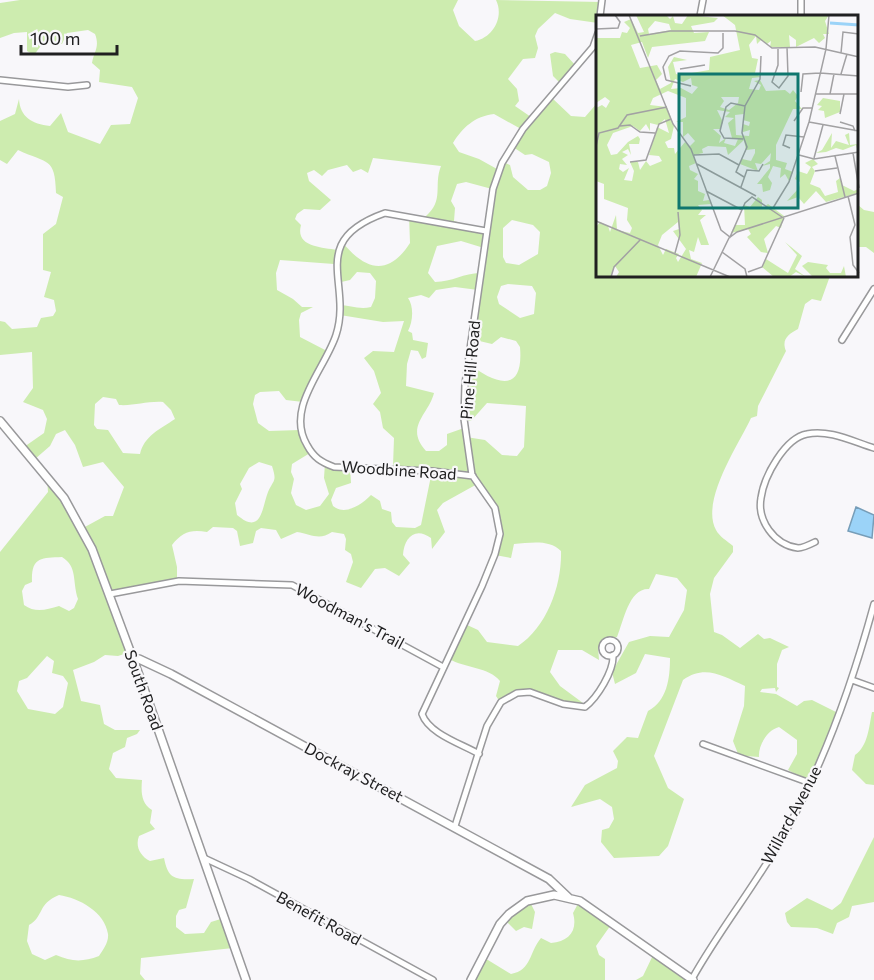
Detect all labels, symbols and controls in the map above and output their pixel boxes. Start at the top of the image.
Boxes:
inset map [596,15,859,278]
scale bar [21,18,117,56]
text: 100 m [30,27,80,49]
street label: Pine Hill Road [456,320,483,420]
street label: Woodbine Road [341,456,457,483]
street label: Woodman's Trail [293,579,408,652]
street label: South Road [121,647,168,733]
street label: Dockray Street [302,738,407,806]
street label: Willard Avenue [757,762,824,867]
street label: Benefit Road [274,887,365,949]

